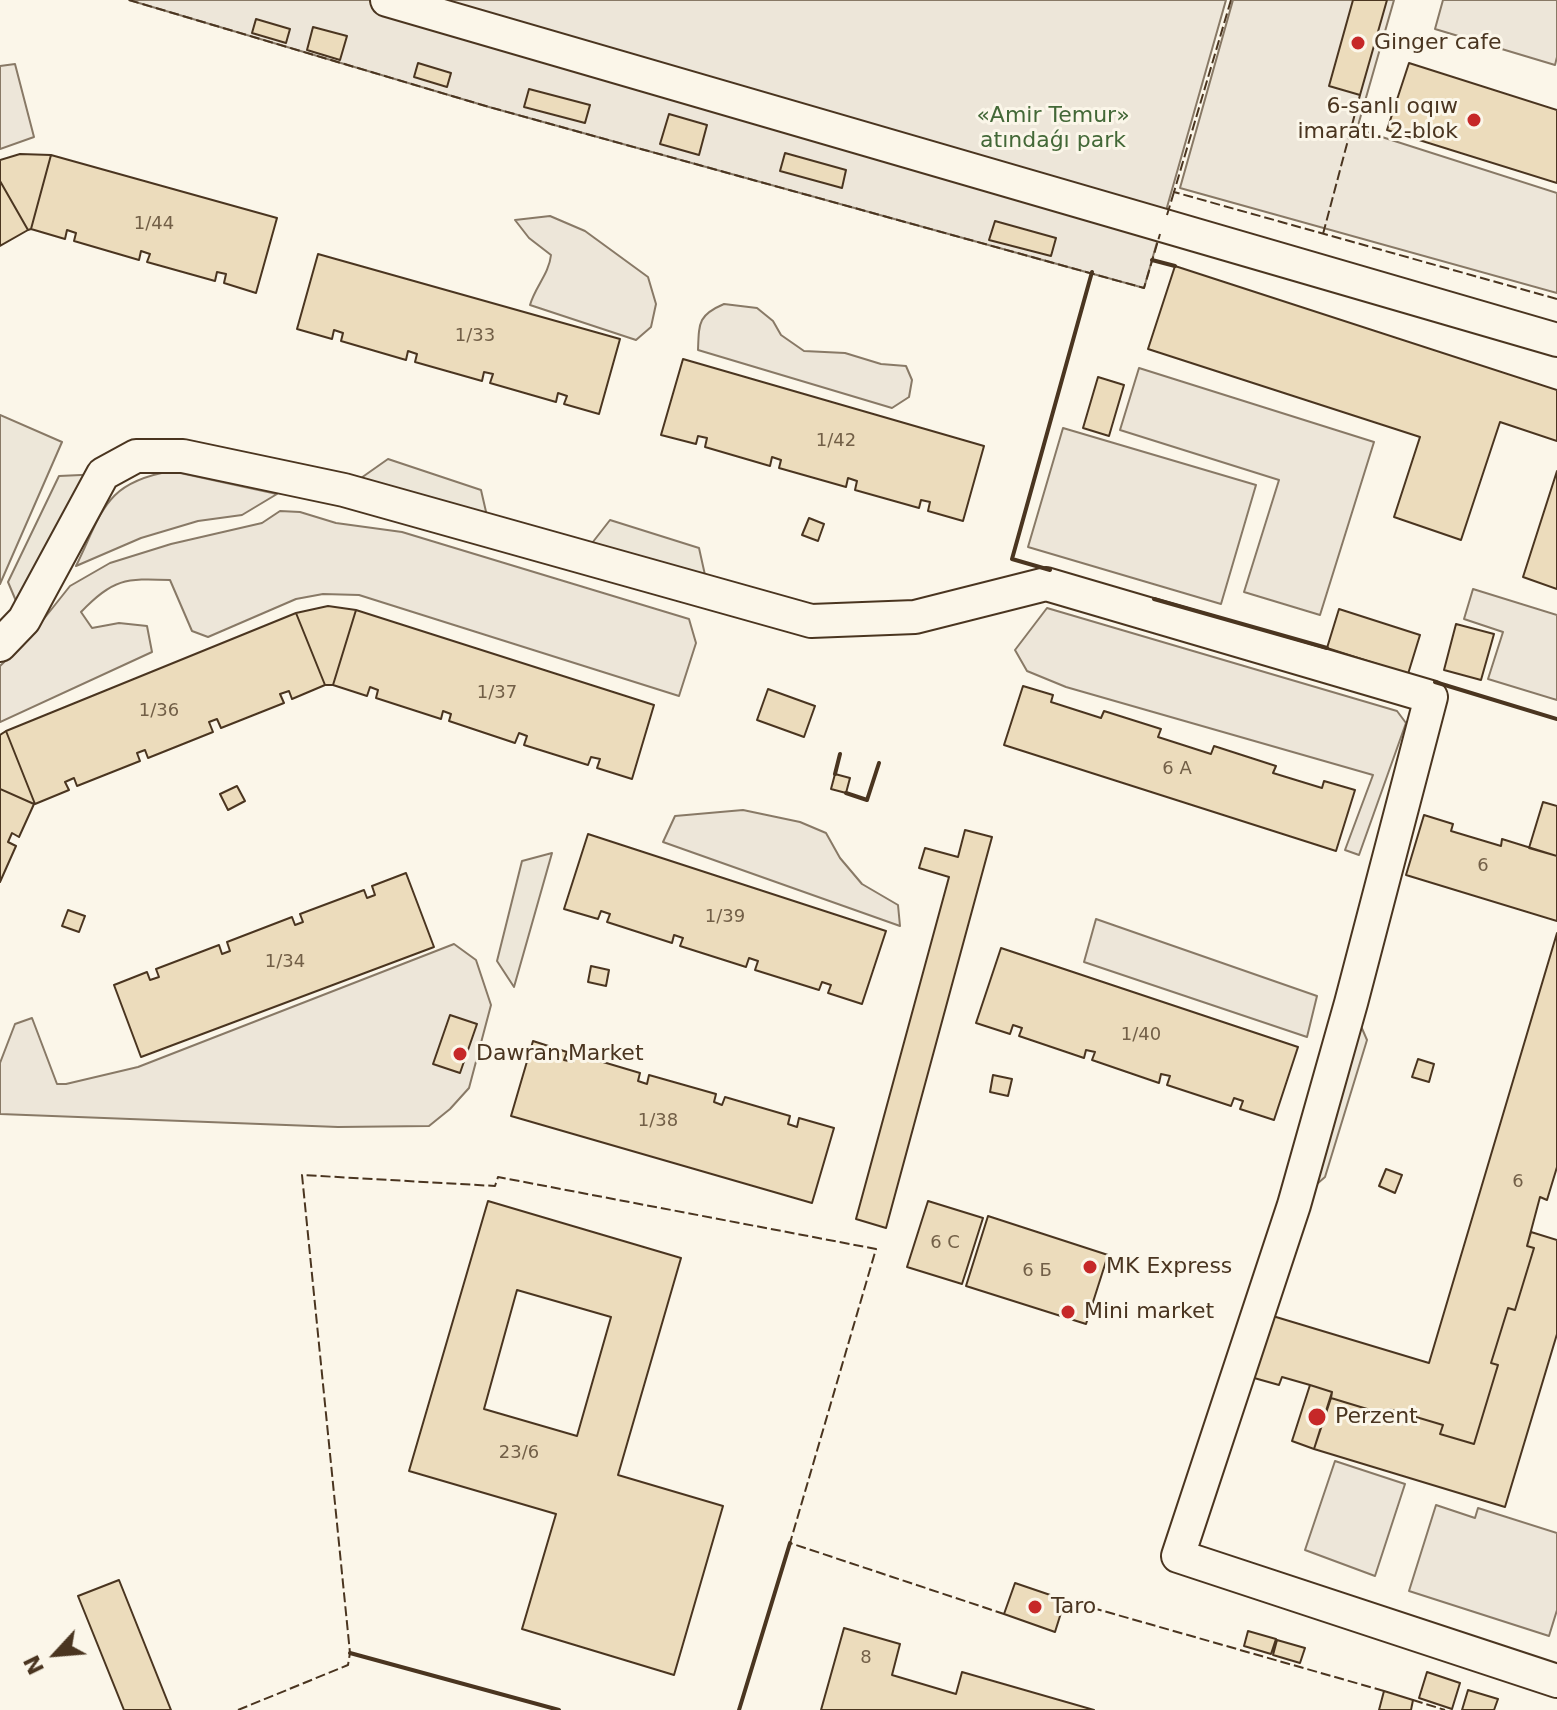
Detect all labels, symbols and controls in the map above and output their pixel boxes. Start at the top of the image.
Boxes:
place label: Ginger cafe [1374,30,1501,56]
marker: Ginger cafe [1349,34,1367,52]
place label: 6-sanlı oqıw imaratı. 2-blok [1298,94,1458,146]
park label: «Amir Temur» atındaǵı park [976,103,1130,154]
marker: 6-sanlı oqıw imaratı. 2-blok [1465,111,1483,129]
house number: 1/44 [134,213,174,235]
house number: 1/33 [455,325,495,347]
house number: 1/42 [816,430,856,452]
house number: 1/37 [477,682,517,704]
house number: 1/36 [139,700,179,722]
house number: 6 А [1162,758,1192,780]
house number: 6 [1477,855,1489,877]
house number: 1/39 [705,906,745,928]
house number: 1/34 [265,951,305,973]
house number: 1/40 [1121,1024,1161,1046]
place label: Dawran Market [476,1041,644,1067]
marker: Dawran Market [451,1045,469,1063]
house number: 1/38 [638,1110,678,1132]
house number: 6 [1512,1171,1524,1193]
house number: 6 С [930,1232,960,1254]
place label: MK Express [1106,1254,1232,1280]
marker: MK Express [1081,1258,1099,1276]
house number: 6 Б [1022,1260,1052,1282]
place label: Mini market [1084,1299,1214,1325]
marker: Mini market [1059,1303,1077,1321]
place label: Perzent [1335,1404,1418,1430]
marker: Perzent [1306,1406,1328,1428]
house number: 23/6 [499,1442,539,1464]
place label: Taro [1051,1594,1096,1620]
marker: Taro [1026,1598,1044,1616]
north arrow [16,1614,96,1694]
house number: 8 [860,1647,872,1669]
text: N [19,1651,49,1679]

